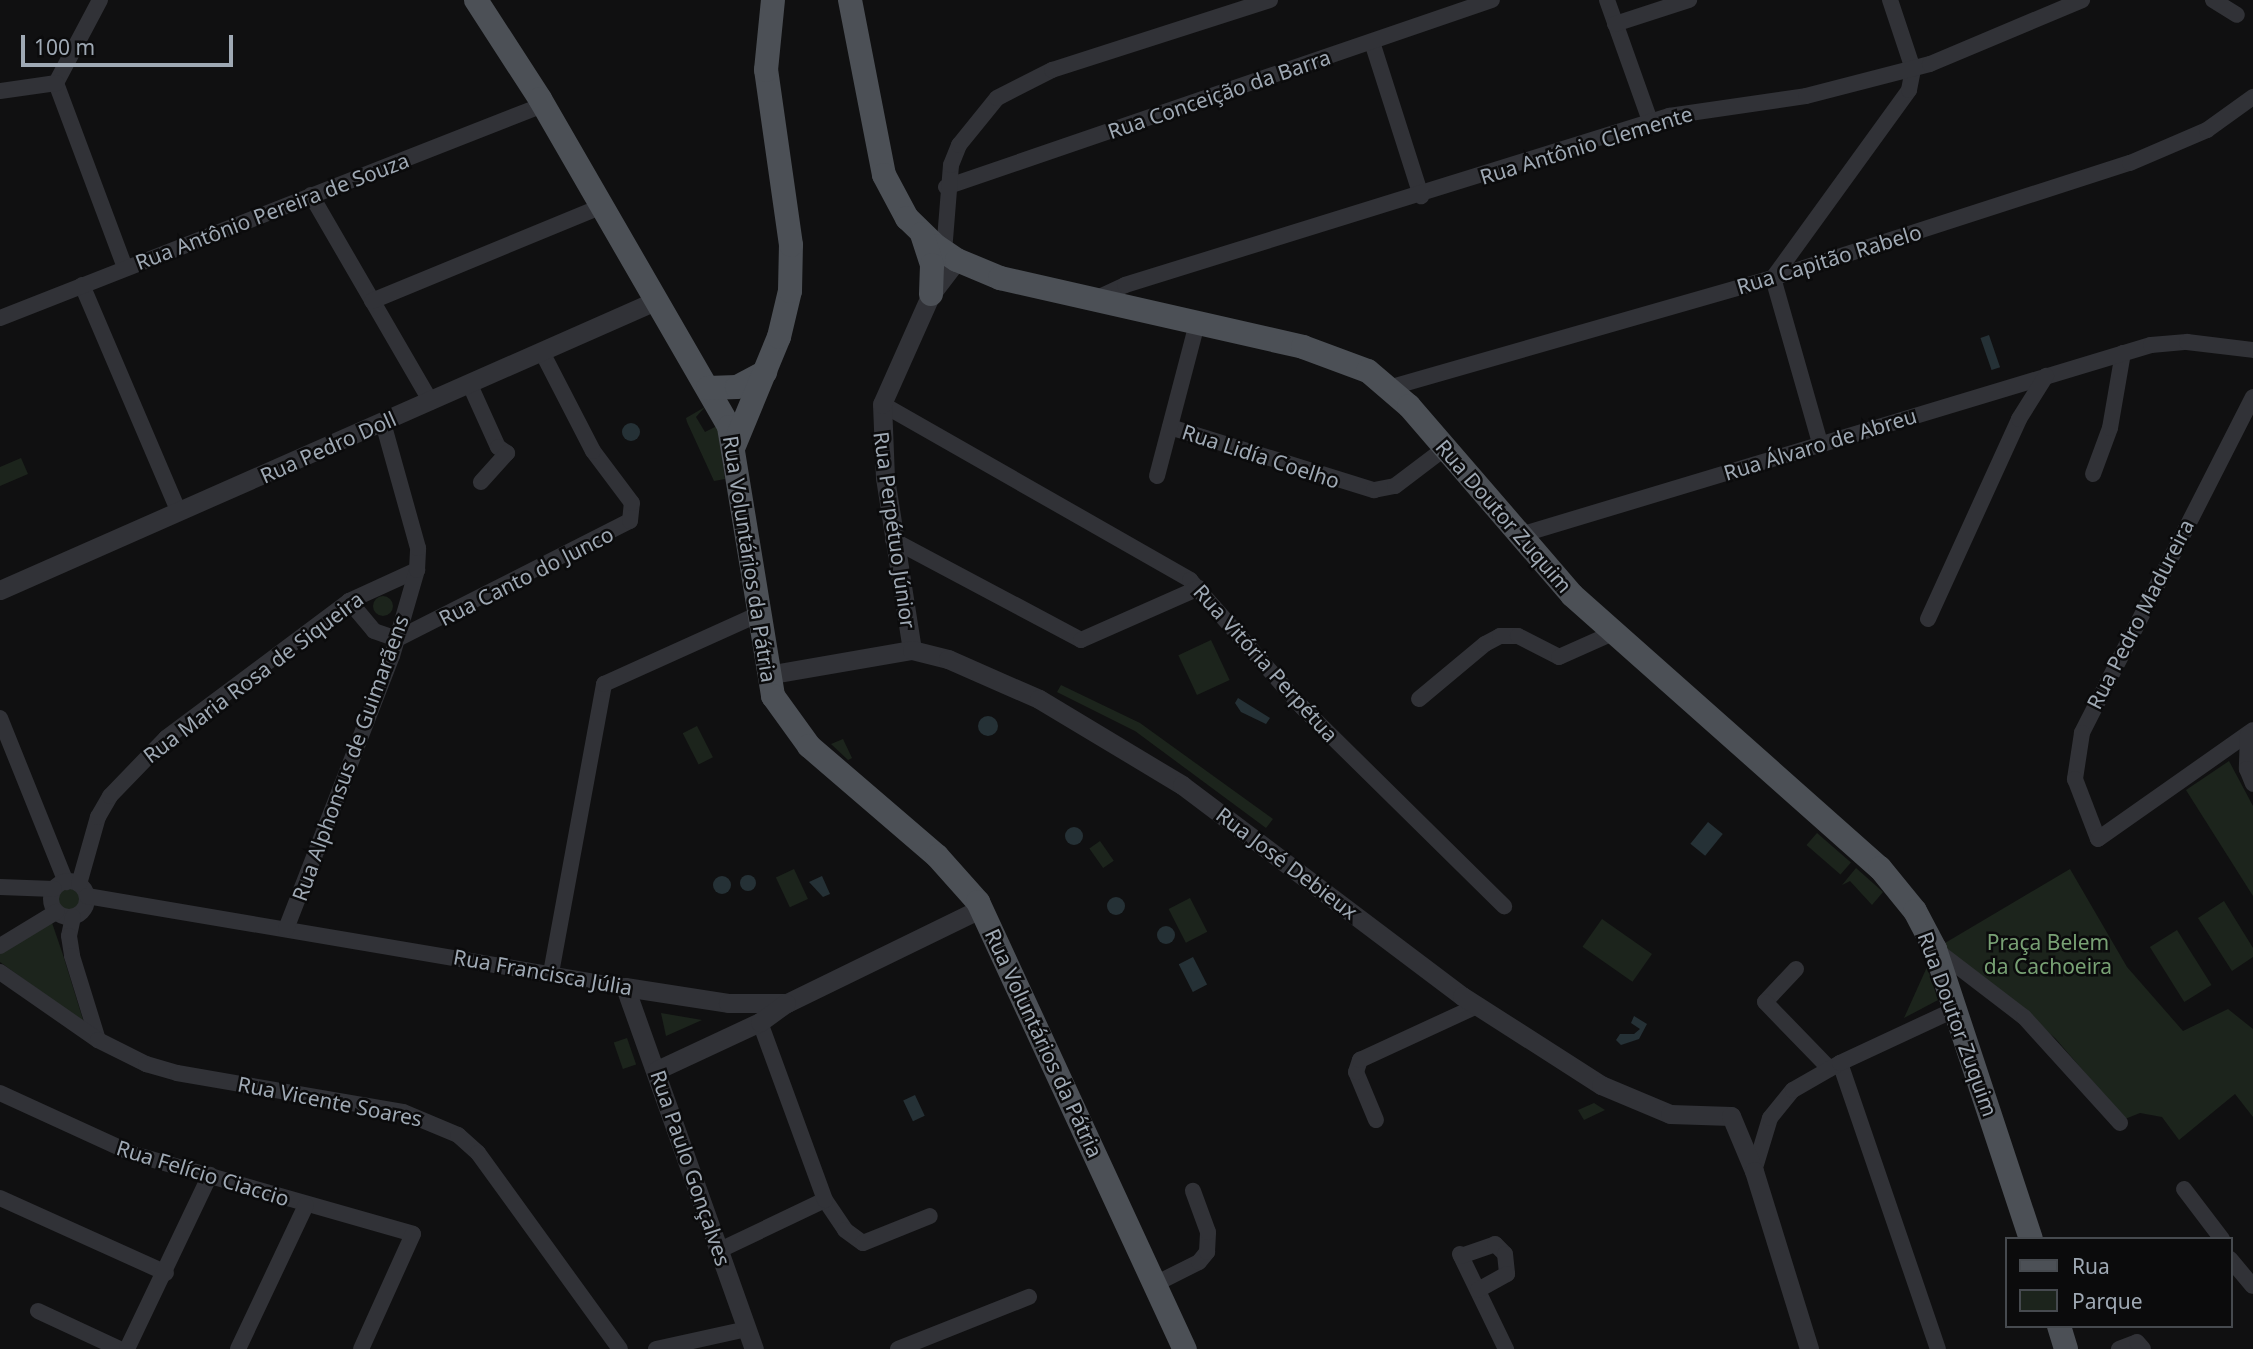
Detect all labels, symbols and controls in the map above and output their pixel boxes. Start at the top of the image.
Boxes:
scale bar [24,21,236,65]
text: 100 m [34,33,95,61]
street label: Rua Conceição da Barra [1104,44,1334,144]
street label: Rua Antônio Clemente [1477,101,1695,189]
street label: Rua Antônio Pereira de Souza [132,147,412,275]
street label: Rua Capitão Rabelo [1734,219,1924,299]
street label: Rua Álvaro de Abreu [1720,403,1920,485]
street label: Rua Pedro Doll [256,406,400,488]
street label: Rua Lidía Coelho [1179,419,1343,493]
street label: Rua Perpétuo Júnior [869,430,921,630]
street label: Rua Voluntários da Pátria [718,434,782,684]
street label: Rua Doutor Zuquim [1431,434,1577,598]
street label: Rua Pedro Madureira [2081,515,2199,713]
street label: Rua Canto do Junco [434,521,618,631]
street label: Rua Vitória Perpétua [1189,579,1343,747]
street label: Rua Maria Rosa de Siqueira [138,586,368,768]
street label: Rua Alphonsus de Guimarãens [286,612,414,904]
street label: Rua José Debieux [1211,802,1363,924]
street label: Rua Voluntários da Pátria [980,925,1108,1161]
street label: Rua Doutor Zuquim [1913,928,2003,1120]
park label: Praça Belem da Cachoeira [1984,929,2112,979]
street label: Rua Francisca Júlia [451,944,635,1000]
street label: Rua Paulo Gonçalves [646,1067,736,1269]
street label: Rua Vicente Soares [236,1071,424,1131]
street label: Rua Felício Ciaccio [114,1135,292,1211]
legend [2004,1237,2232,1328]
text: Rua [2072,1252,2110,1280]
text: Parque [2072,1287,2142,1315]

